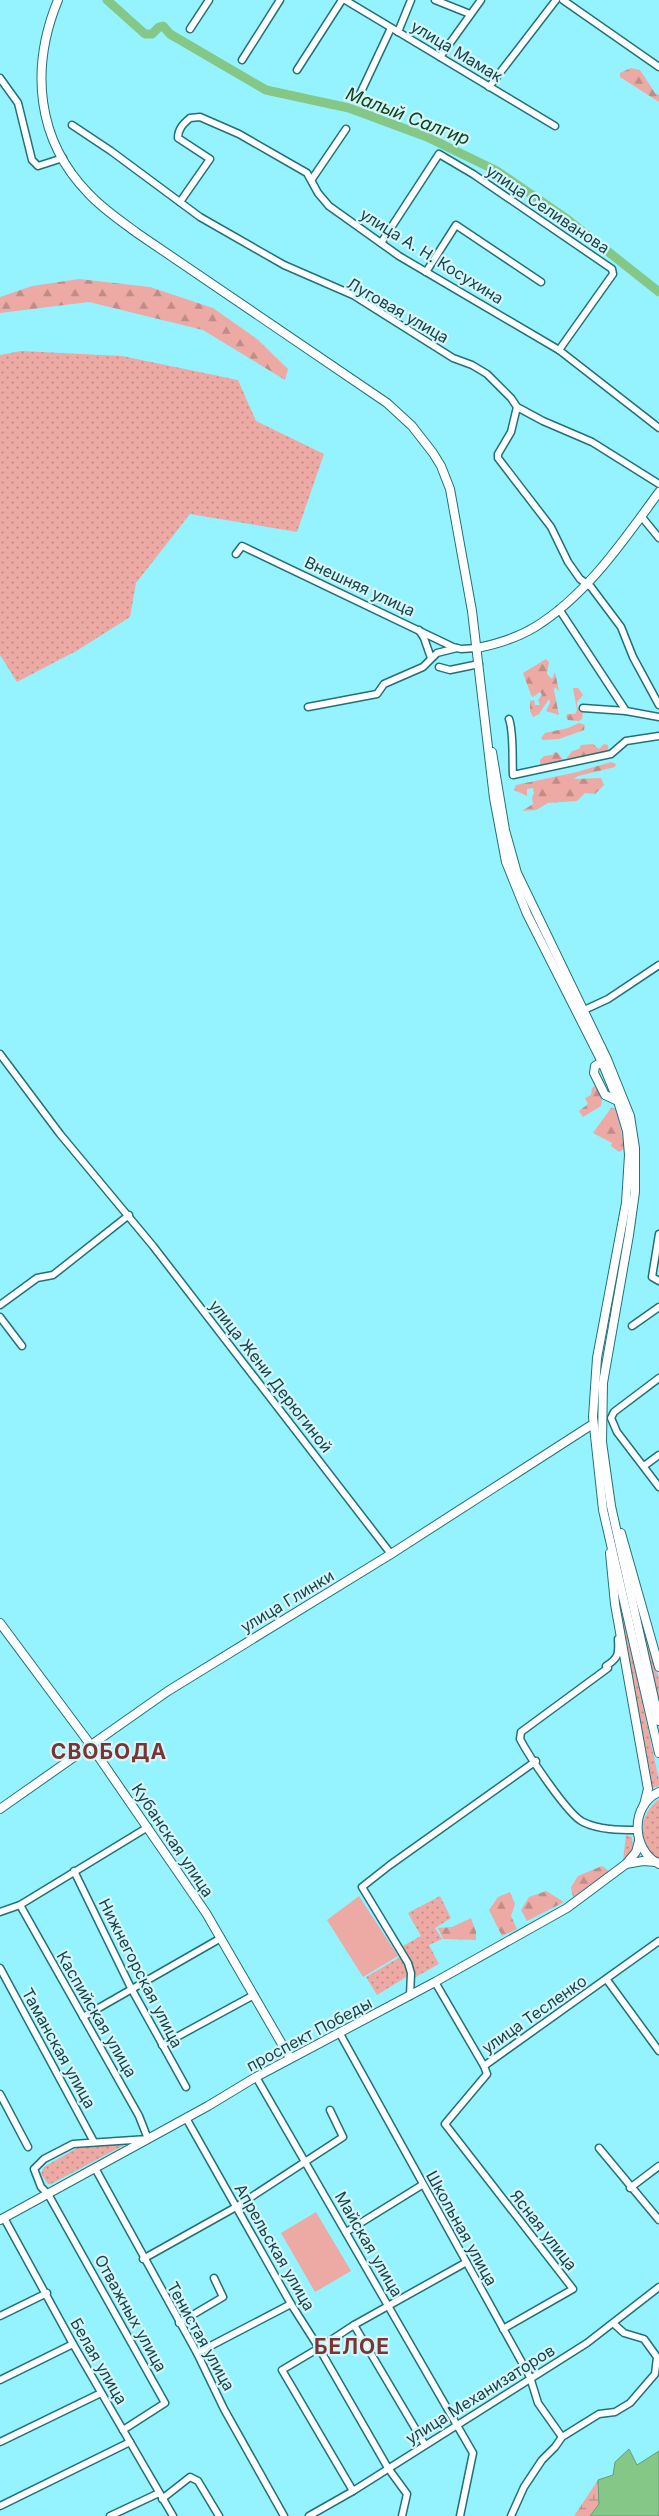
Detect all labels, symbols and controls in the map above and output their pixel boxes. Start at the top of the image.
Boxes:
street label: улица Мамак [408,16,507,86]
water label: Малый Салгир [343,83,473,149]
street label: улица Селиванова [482,160,614,258]
street label: улица А. Н. Косухина [357,204,507,308]
street label: Луговая улица [344,273,452,347]
street label: Внешняя улица [302,552,418,620]
street label: улица Жени Дерюгиной [205,1296,337,1456]
street label: улица Глинки [237,1565,337,1637]
district label: СВОБОДА [51,1739,167,1764]
street label: Кубанская улица [128,1779,218,1901]
street label: Нижнегорская улица [95,1895,187,2051]
street label: Каспийская улица [53,1947,141,2081]
street label: улица Тесленко [478,1970,590,2058]
street label: Таманская улица [18,1984,100,2112]
street label: проспект Победы [243,1992,375,2076]
street label: Школьная улица [422,2167,502,2289]
street label: Апрельская улица [231,2180,319,2314]
street label: Ясная улица [506,2186,582,2274]
street label: Майская улица [331,2188,407,2300]
street label: Отважных улица [91,2251,171,2375]
street label: Тенистая улица [163,2278,239,2394]
street label: Белая улица [66,2314,132,2408]
district label: БЕЛОЕ [314,2334,390,2359]
street label: улица Механизаторов [402,2340,558,2448]

